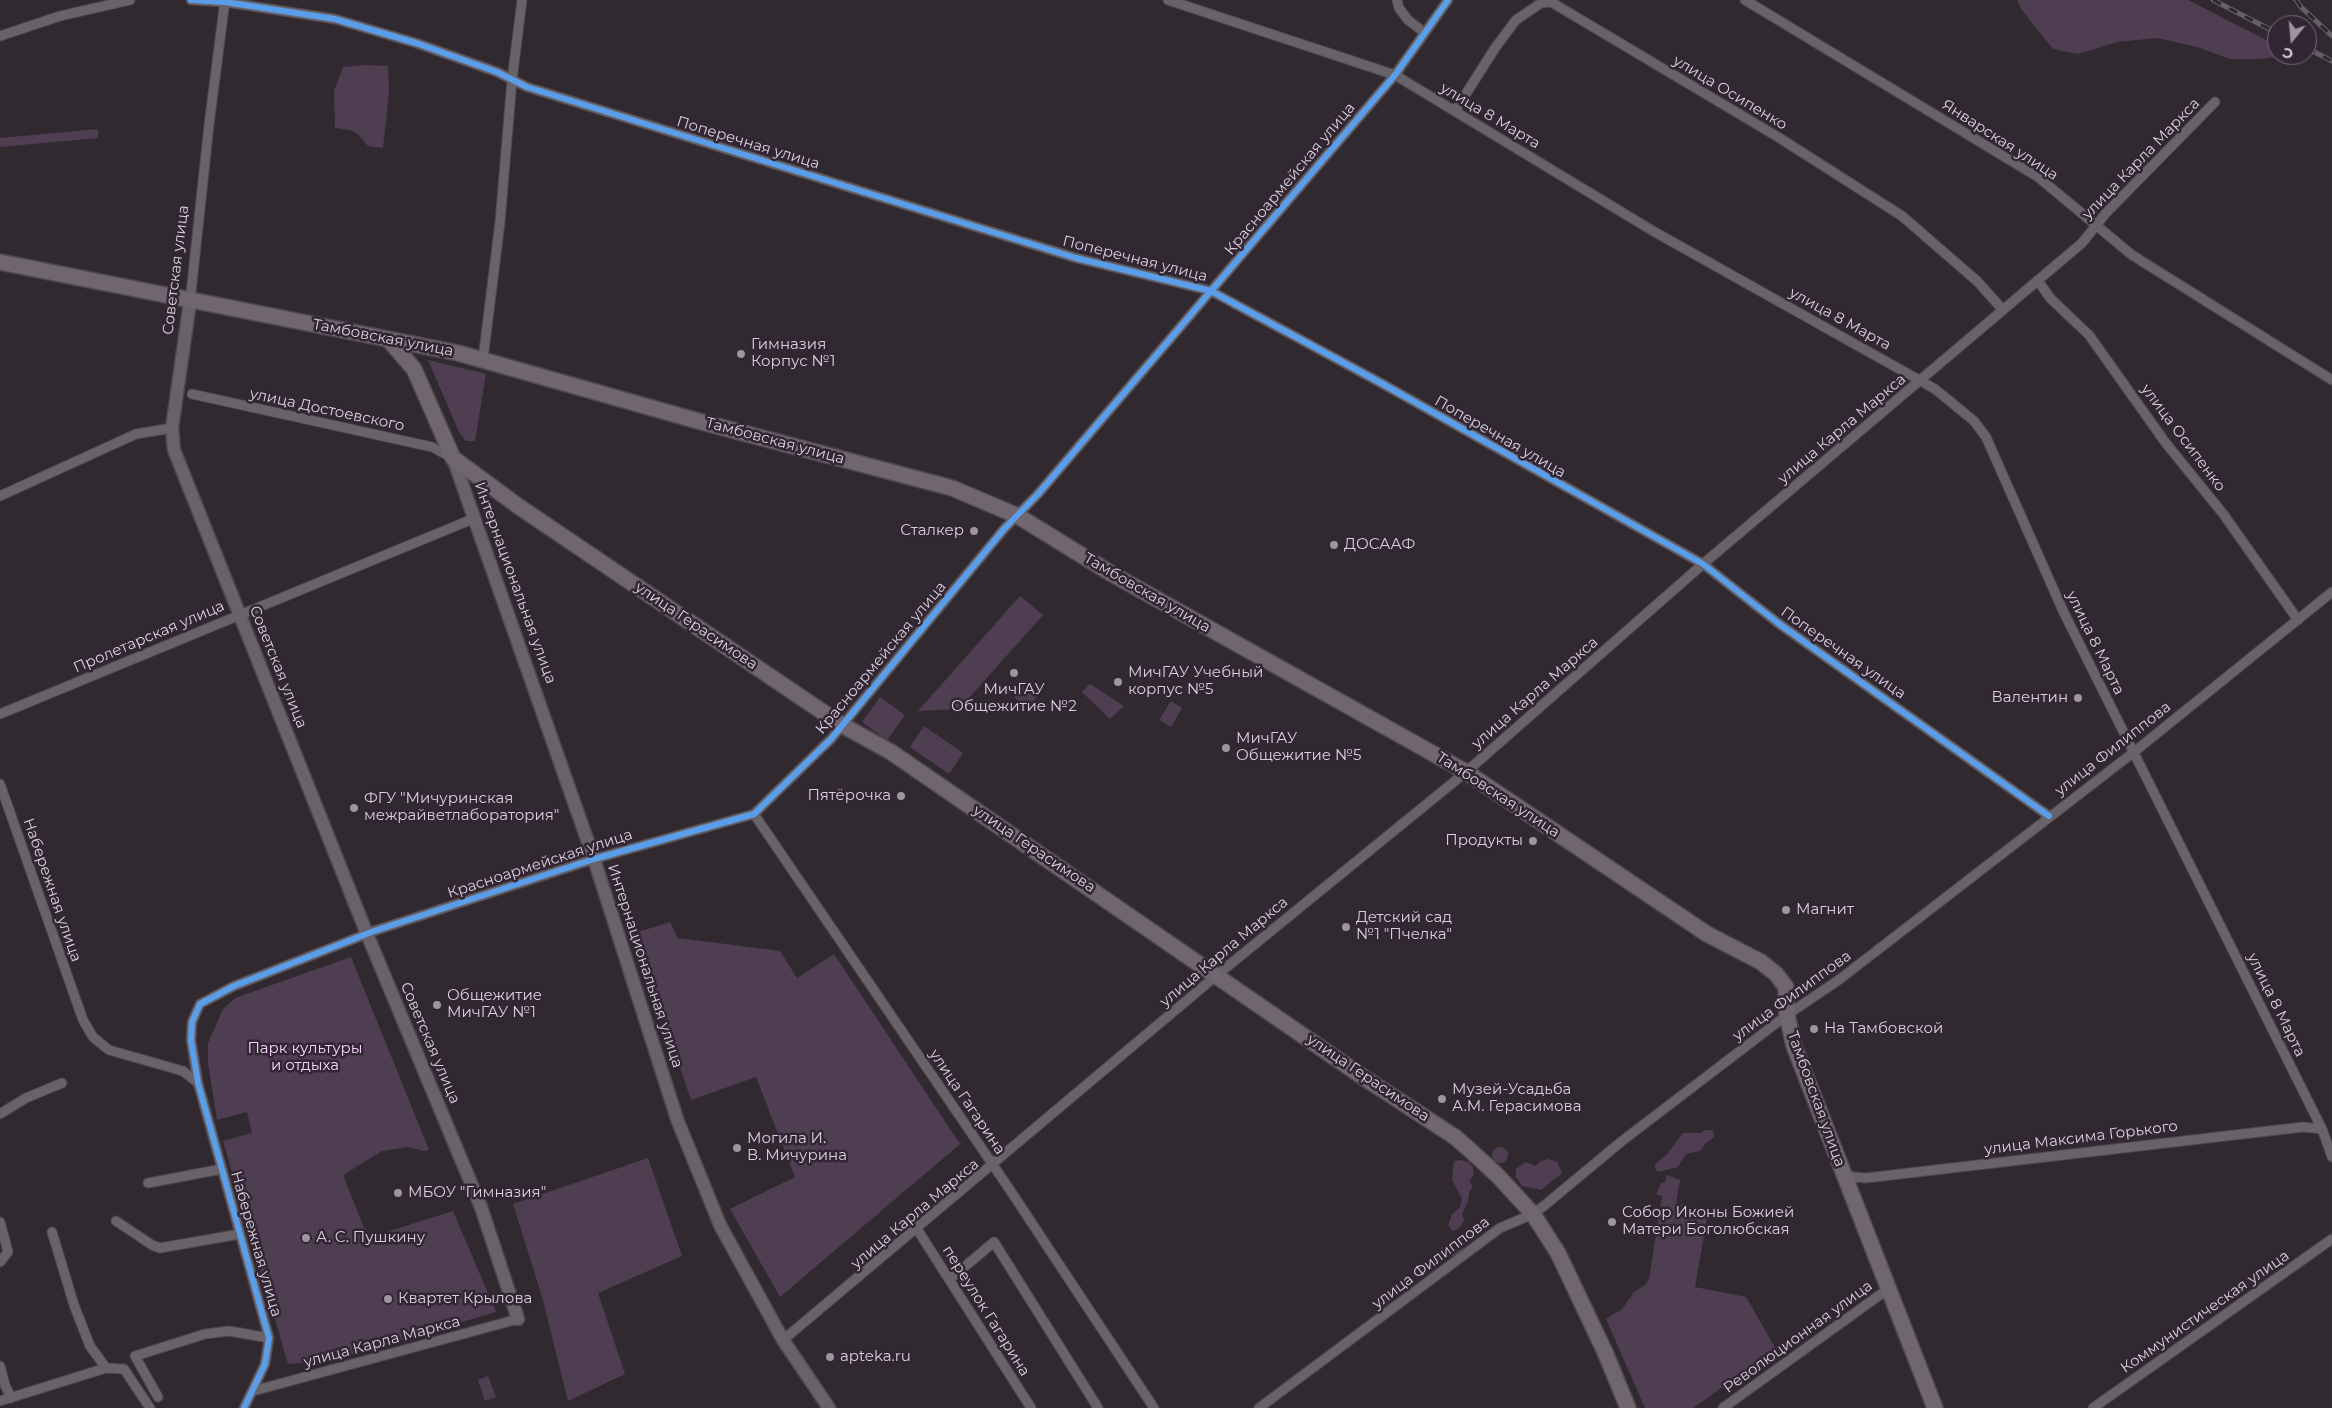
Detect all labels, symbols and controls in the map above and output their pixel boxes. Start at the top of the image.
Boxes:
north arrow [2267,15,2317,65]
text: С [2280,43,2295,63]
street label: улица Осипенко [1670,52,1790,134]
street label: улица 8 Марта [1437,79,1543,153]
street label: улица Карла Маркса [2078,95,2204,223]
street label: Январская улица [1939,96,2061,184]
street label: Красноармейская улица [1221,99,1359,259]
street label: Поперечная улица [674,113,822,173]
street label: Советская улица [159,204,193,336]
street label: Поперечная улица [1061,232,1209,286]
street label: улица 8 Марта [1786,284,1894,354]
street label: Тамбовская улица [311,316,455,360]
place label: Гимназия Корпус №1 [751,336,835,371]
marker: Гимназия Корпус №1 [735,348,747,360]
street label: улица Карла Маркса [1774,370,1910,488]
street label: улица Осипенко [2137,381,2229,495]
street label: улица Достоевского [248,385,406,435]
street label: Поперечная улица [1431,392,1569,482]
street label: Тамбовская улица [704,414,846,468]
street label: Интернациональная улица [470,480,560,686]
place label: Сталкер [900,522,964,540]
marker: Сталкер [968,525,980,537]
place label: ДОСААФ [1344,536,1415,554]
marker: ДОСААФ [1328,539,1340,551]
street label: Тамбовская улица [1081,549,1213,637]
street label: улица Герасимова [631,578,761,674]
street label: Красноармейская улица [812,578,950,738]
street label: улица 8 Марта [2062,588,2128,698]
street label: Пролетарская улица [71,597,227,677]
street label: Советская улица [245,603,311,731]
street label: Поперечная улица [1777,603,1909,703]
street label: улица Карла Маркса [1468,633,1602,753]
place label: МичГАУ Учебный корпус №5 [1128,664,1263,699]
marker: МичГАУ Общежитие №2 [1008,667,1020,679]
marker: МичГАУ Учебный корпус №5 [1112,676,1124,688]
place label: МичГАУ Общежитие №2 [951,681,1077,716]
place label: Валентин [1992,689,2068,707]
marker: Валентин [2072,692,2084,704]
street label: улица Филиппова [2051,698,2175,800]
place label: МичГАУ Общежитие №5 [1236,730,1361,765]
marker: МичГАУ Общежитие №5 [1220,742,1232,754]
street label: Тамбовская улица [1433,748,1563,842]
place label: Пятёрочка [807,787,891,805]
place label: ФГУ "Мичуринская межрайветлаборатория" [364,790,559,825]
marker: Пятёрочка [895,790,907,802]
street label: улица Герасимова [969,801,1099,897]
marker: ФГУ "Мичуринская межрайветлаборатория" [348,802,360,814]
street label: Набережная улица [19,816,85,964]
street label: Красноармейская улица [445,826,635,902]
place label: Продукты [1445,832,1523,850]
marker: Продукты [1527,835,1539,847]
street label: Интернациональная улица [603,862,687,1070]
street label: улица Карла Маркса [1156,893,1292,1011]
place label: Магнит [1796,901,1854,919]
marker: Магнит [1780,904,1792,916]
place label: Детский сад №1 "Пчелка" [1356,909,1452,944]
marker: Детский сад №1 "Пчелка" [1340,921,1352,933]
street label: улица Филиппова [1729,947,1855,1045]
street label: улица 8 Марта [2243,950,2309,1060]
street label: Советская улица [396,979,464,1107]
place label: Общежитие МичГАУ №1 [447,987,542,1022]
marker: Общежитие МичГАУ №1 [431,999,443,1011]
place label: На Тамбовской [1824,1020,1943,1038]
marker: На Тамбовской [1808,1023,1820,1035]
street label: Тамбовская улица [1783,1029,1849,1169]
street label: улица Герасимова [1303,1030,1433,1126]
park label: Парк культуры и отдыха [247,1040,363,1075]
street label: улица Гагарина [925,1046,1009,1158]
place label: Музей-Усадьба А.М. Герасимова [1452,1081,1581,1116]
marker: Музей-Усадьба А.М. Герасимова [1436,1093,1448,1105]
street label: улица Максима Горького [1983,1117,2179,1159]
place label: Могила И. В. Мичурина [747,1130,847,1165]
marker: Могила И. В. Мичурина [731,1142,743,1154]
street label: улица Карла Маркса [847,1155,983,1273]
street label: Набережная улица [227,1169,285,1319]
place label: МБОУ "Гимназия" [408,1184,546,1202]
marker: МБОУ "Гимназия" [392,1187,404,1199]
place label: Собор Иконы Божией Матери Боголюбская [1622,1204,1794,1239]
street label: улица Филиппова [1369,1213,1493,1313]
marker: Собор Иконы Божией Матери Боголюбская [1606,1216,1618,1228]
place label: А. С. Пушкину [316,1229,425,1247]
marker: А. С. Пушкину [300,1232,312,1244]
street label: переулок Гагарина [938,1242,1034,1380]
street label: Коммунистическая улица [2117,1247,2293,1377]
street label: Революционная улица [1720,1277,1876,1397]
place label: Квартет Крылова [398,1290,532,1308]
marker: Квартет Крылова [382,1293,394,1305]
street label: улица Карла Маркса [302,1312,462,1372]
place label: apteka.ru [840,1348,911,1366]
marker: apteka.ru [824,1351,836,1363]

